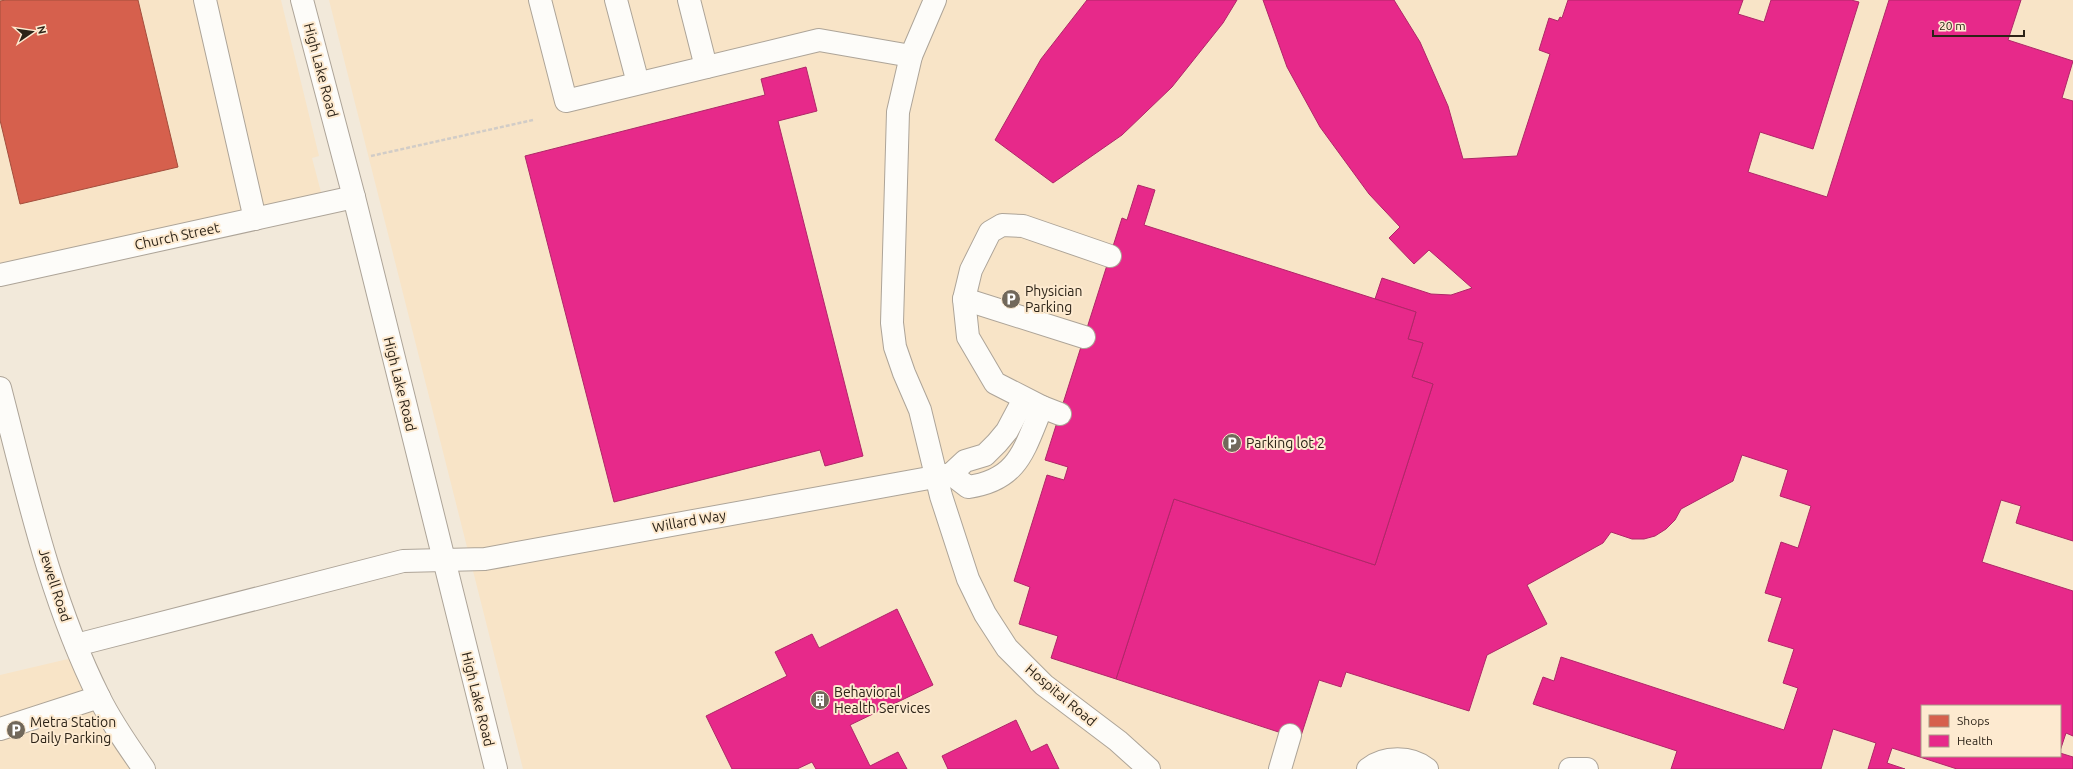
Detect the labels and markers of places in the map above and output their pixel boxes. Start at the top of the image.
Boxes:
place label: Physician Parking [1025,283,1083,315]
parking icon: Physician Parking [1000,288,1022,310]
parking icon: Parking lot 2 [1221,432,1243,454]
place label: Parking lot 2 [1246,435,1325,451]
place label: Behavioral Health Services [834,684,930,716]
building icon: Behavioral Health Services [809,689,831,711]
place label: Metra Station Daily Parking [30,714,116,746]
parking icon: Metra Station Daily Parking [5,719,27,741]

